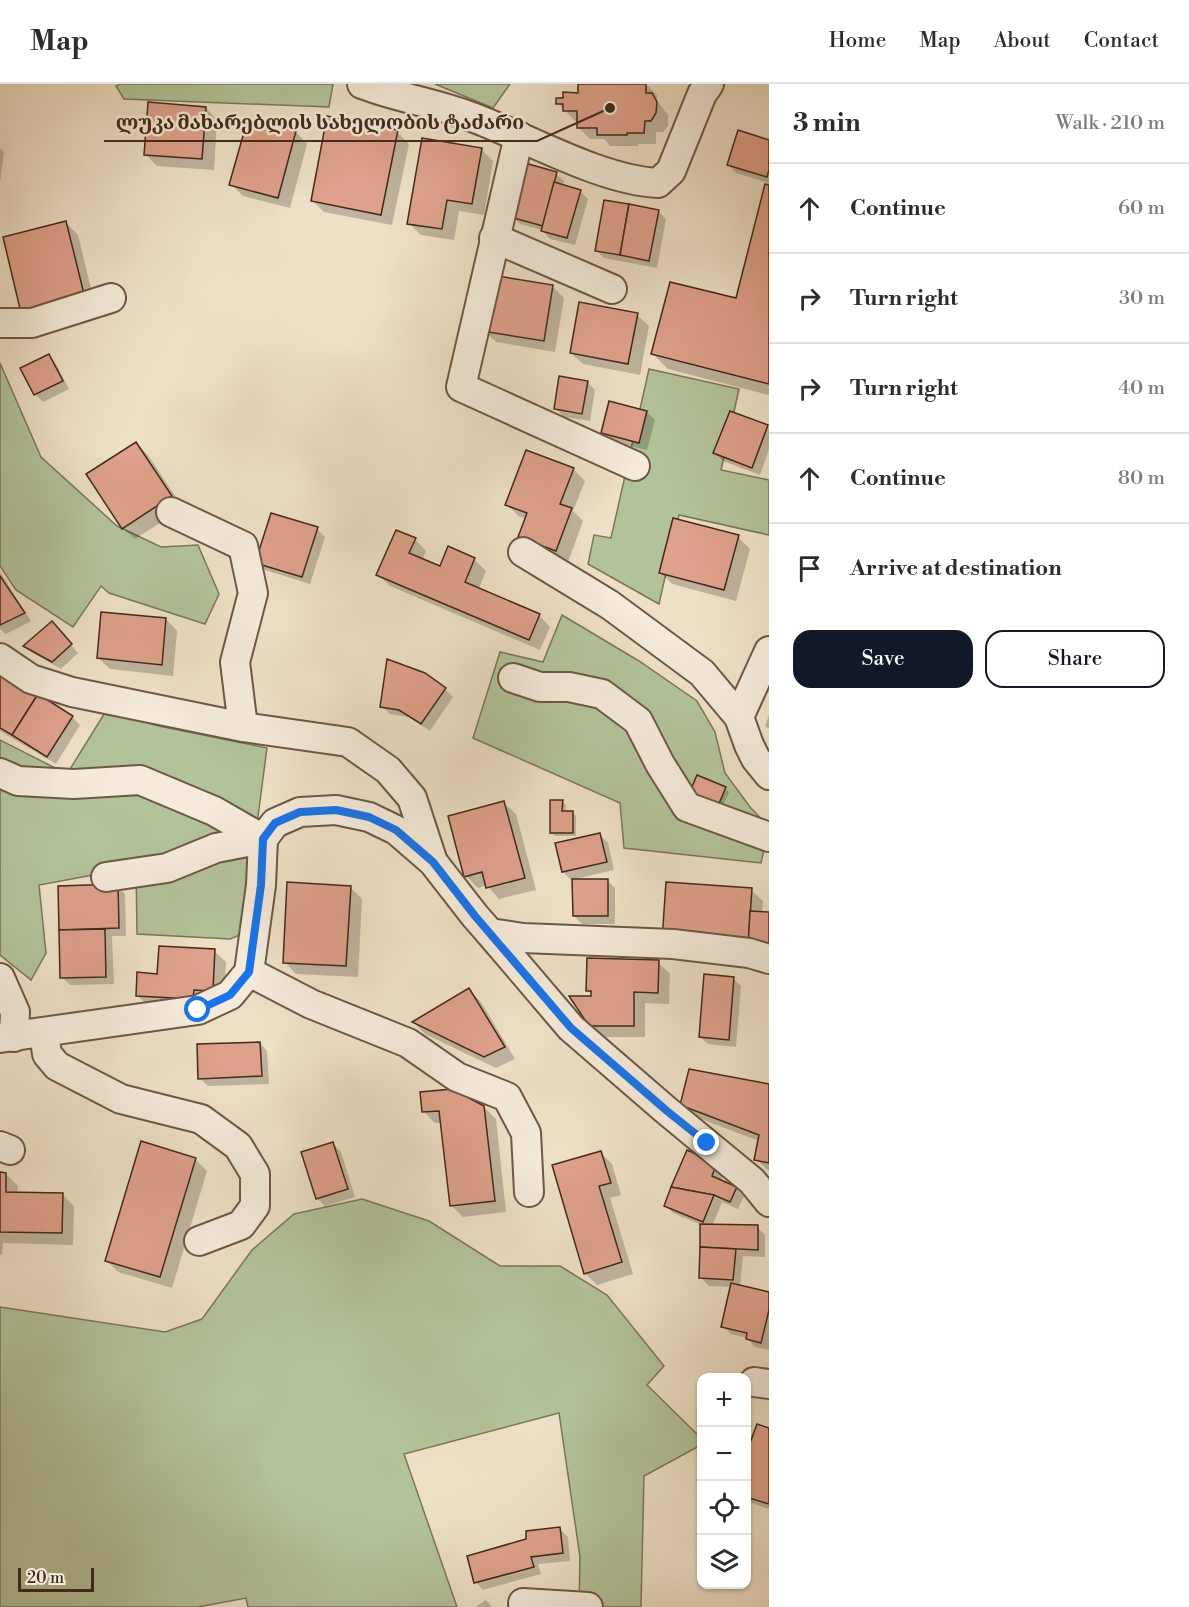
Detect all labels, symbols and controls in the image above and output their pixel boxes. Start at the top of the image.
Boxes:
text: Map [30,24,89,59]
text: Home [829,28,886,54]
text: Map [919,28,961,54]
text: About [994,28,1051,54]
text: Contact [1084,28,1159,54]
callout: ლუკა მახარებლის სახელობის ტაძარი [104,103,537,141]
text: 3 min [793,107,861,139]
text: ლუკა მახარებლის სახელობის ტაძარი [116,111,524,136]
text: Walk · 210 m [1056,111,1165,136]
icon: ahead [793,192,826,225]
text: Continue [850,195,946,222]
text: 60 m [1118,196,1165,221]
icon: right [793,282,826,315]
text: Turn right [850,285,958,312]
text: 30 m [1119,286,1165,311]
icon: right [793,372,826,405]
text: Turn right [850,375,958,402]
text: 40 m [1118,376,1165,401]
icon: ahead [793,462,826,495]
text: Continue [850,465,946,492]
text: 80 m [1118,466,1165,491]
icon: arrive [793,552,826,585]
text: Arrive at destination [850,555,1062,582]
button: Save [793,630,973,688]
button: Share [985,630,1165,688]
route start [184,996,210,1022]
route end [693,1129,719,1155]
map controls [697,1373,751,1589]
button: + [697,1373,751,1427]
button: − [697,1427,751,1481]
button: locate [697,1481,751,1535]
button: layers [697,1535,751,1589]
scale bar [18,1565,94,1592]
text: 20 m [27,1568,64,1588]

